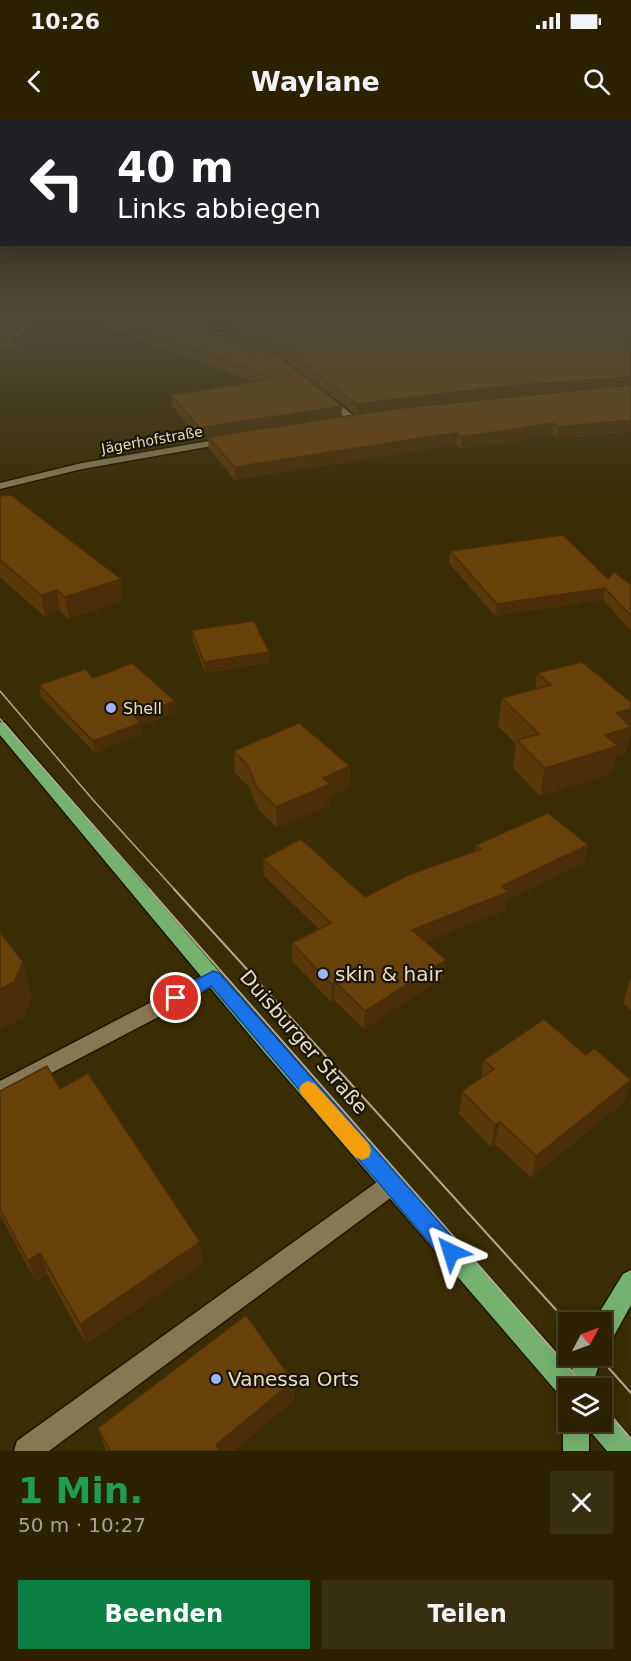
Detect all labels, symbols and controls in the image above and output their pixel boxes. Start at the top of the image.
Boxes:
text: 10:26 [30,9,100,34]
icon: back [18,65,51,98]
icon: search [580,65,613,98]
text: Waylane [251,66,380,97]
text: 40 m [117,143,234,192]
icon: left [18,144,96,222]
text: Links abbiegen [117,193,321,224]
street label: Jägerhofstraße [99,423,204,457]
place label: Shell [123,699,162,718]
marker: Shell [104,701,118,715]
place label: skin & hair [335,962,443,986]
street label: Duisburger Straße [235,965,373,1119]
marker: skin & hair [316,967,330,981]
pin [150,972,201,1023]
icon: arrive [159,981,192,1014]
position arrow [419,1220,483,1284]
north arrow [558,1312,612,1366]
map controls [558,1312,612,1432]
place label: Vanessa Orts [228,1367,359,1391]
marker: Vanessa Orts [209,1372,223,1386]
button: layers [558,1378,612,1432]
text: 1 Min. [18,1470,143,1511]
button: close [550,1471,613,1534]
text: 50 m · 10:27 [18,1513,146,1537]
button: Beenden [18,1580,310,1649]
button: Teilen [322,1580,613,1649]

